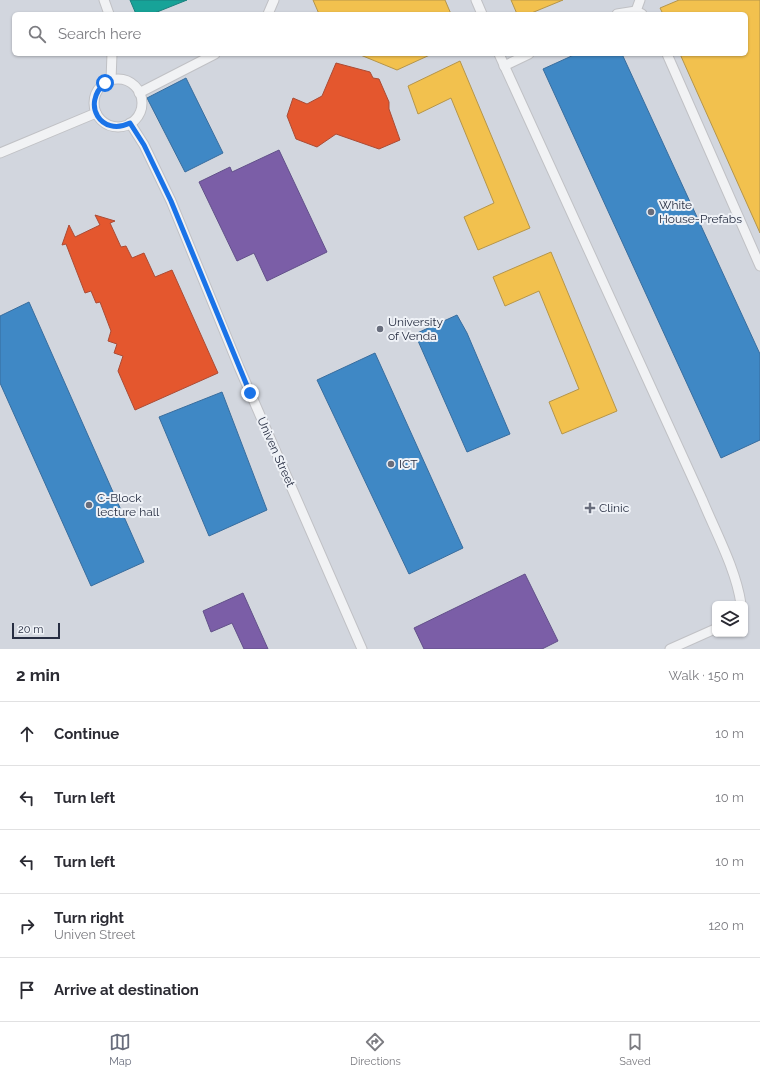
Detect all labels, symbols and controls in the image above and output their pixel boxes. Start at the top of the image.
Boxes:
search box [12,12,748,56]
icon: search [26,23,48,45]
text: Search here [58,25,141,43]
route start [96,74,114,92]
place label: White House-Prefabs [659,198,742,226]
marker: White House-Prefabs [646,207,656,217]
place label: University of Venda [388,315,443,343]
marker: University of Venda [375,324,385,334]
route end [241,384,259,402]
street label: Univen Street [254,415,298,489]
place label: ICT [399,457,418,471]
marker: ICT [386,459,396,469]
place label: C-Block lecture hall [97,491,160,519]
marker: C-Block lecture hall [84,500,94,510]
place label: Clinic [599,501,630,515]
marker: Clinic [584,502,596,514]
map controls [712,601,748,637]
button: layers [712,601,748,637]
scale bar [12,621,60,640]
text: 20 m [18,623,43,636]
text: 2 min [16,665,60,685]
text: Walk · 150 m [669,668,744,683]
icon: ahead [16,723,38,745]
text: Continue [54,725,119,743]
text: 10 m [715,726,744,741]
icon: left [16,787,38,809]
text: Turn left [54,789,115,807]
text: 10 m [715,790,744,805]
icon: left [16,851,38,873]
text: Turn left [54,853,115,871]
text: 10 m [715,854,744,869]
text: Turn right [54,909,124,927]
icon: right [16,915,38,937]
text: 120 m [708,918,744,933]
text: Univen Street [54,927,135,942]
icon: arrive [16,979,38,1001]
text: Arrive at destination [54,981,199,999]
tab: Map [109,1031,132,1068]
tab: Directions [350,1031,401,1068]
tab: Saved [619,1031,651,1068]

